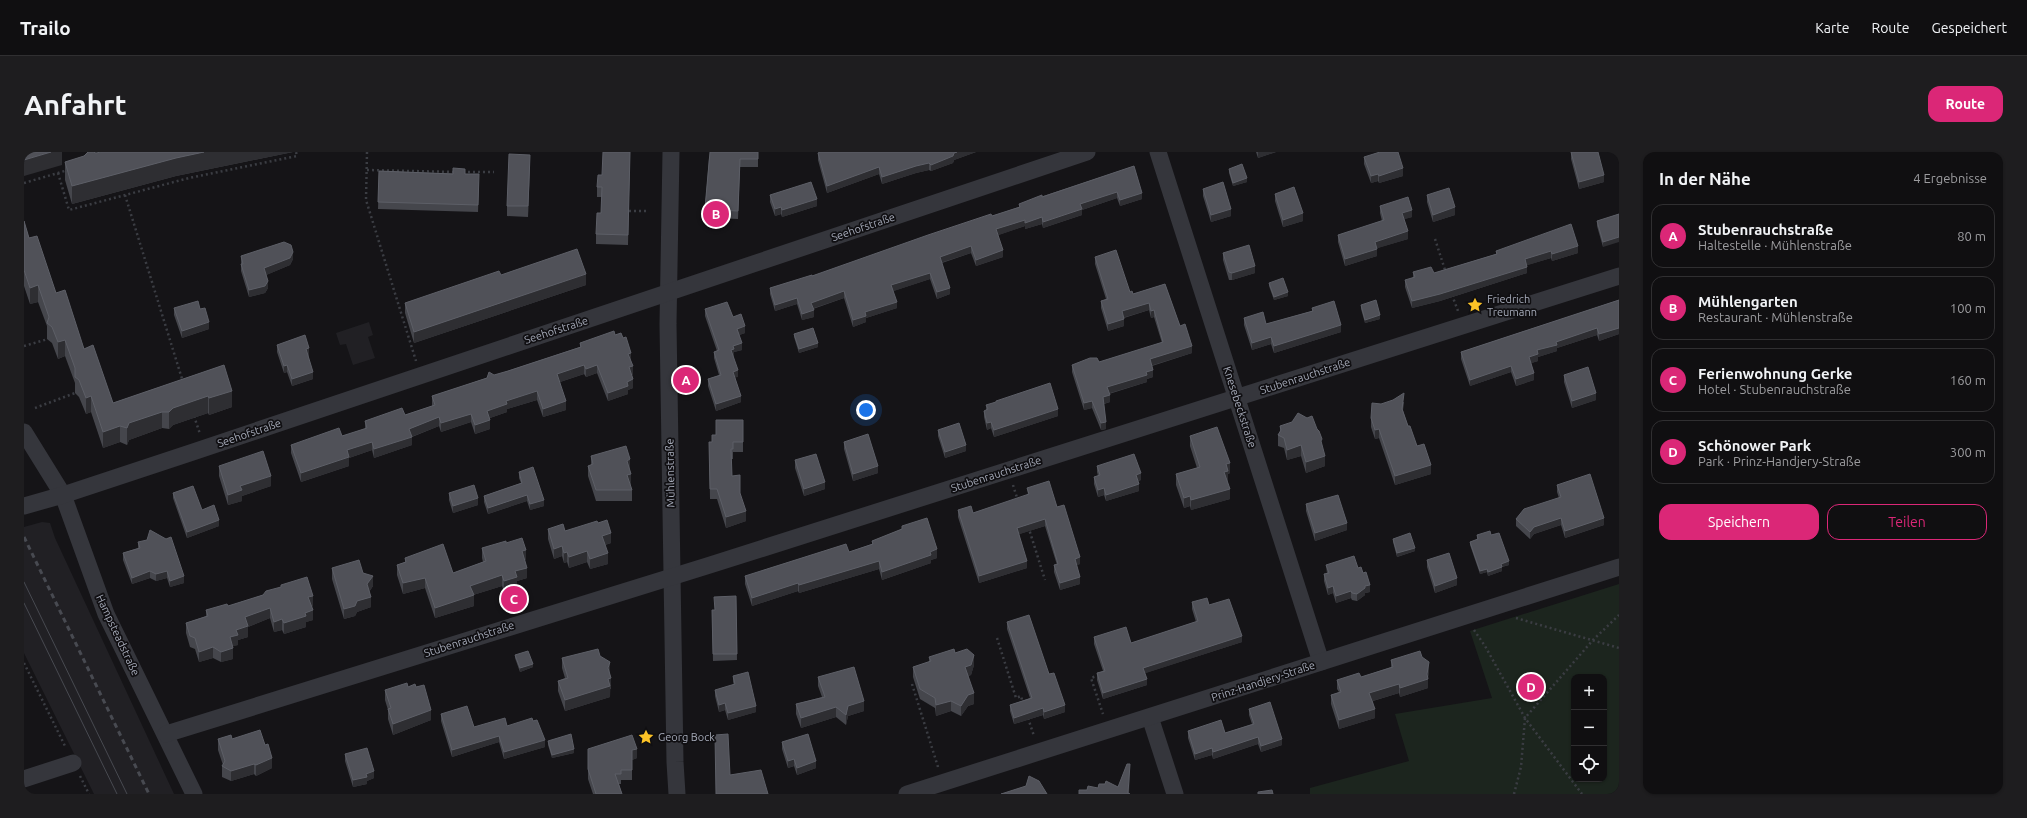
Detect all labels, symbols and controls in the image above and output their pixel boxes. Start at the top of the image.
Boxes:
text: Trailo [20,17,71,39]
text: Karte [1815,20,1849,36]
text: Route [1871,20,1910,36]
text: Gespeichert [1932,20,2007,36]
button: Route [1928,86,2003,122]
text: Anfahrt [24,89,127,120]
text: In der Nähe [1659,169,1751,188]
text: 4 Ergebnisse [1913,171,1987,185]
pin: B [703,199,729,229]
street label: Seehofstraße [830,211,896,243]
text: Stubenrauchstraße [1698,221,1833,238]
text: A [1668,229,1678,243]
text: 80 m [1957,229,1986,243]
text: Haltestelle · Mühlenstraße [1698,238,1852,252]
place label: Friedrich Treumann [1487,293,1537,318]
text: Mühlengarten [1698,293,1798,310]
place icon: Friedrich Treumann [1466,296,1484,314]
text: B [1669,301,1677,315]
text: 100 m [1950,301,1986,315]
text: Restaurant · Mühlenstraße [1698,310,1853,324]
street label: Seehofstraße [523,314,589,346]
street label: Stubenrauchstraße [1258,356,1352,396]
pin: A [673,365,699,395]
street label: Knesebeckstraße [1221,365,1259,449]
text: Ferienwohnung Gerke [1698,365,1852,382]
text: C [1669,373,1677,387]
text: 160 m [1950,373,1986,387]
text: Hotel · Stubenrauchstraße [1698,382,1851,396]
your location [856,400,876,420]
street label: Seehofstraße [216,417,282,449]
text: Schönower Park [1698,437,1811,454]
street label: Mühlenstraße [663,438,677,508]
text: D [1668,445,1678,459]
text: 300 m [1950,445,1986,459]
street label: Stubenrauchstraße [949,454,1043,494]
text: Park · Prinz-Handjery-Straße [1698,454,1861,468]
button: Speichern [1659,504,1819,540]
button: Teilen [1827,504,1987,540]
pin: C [501,584,527,614]
street label: Hampsteadstraße [94,593,142,677]
street label: Stubenrauchstraße [422,619,516,659]
street label: Prinz-Handjery-Straße [1210,659,1316,703]
pin: D [1518,672,1544,702]
map controls [1571,674,1607,782]
button: + [1571,674,1607,710]
button: − [1571,710,1607,746]
place icon: Georg Bock [637,728,655,746]
place label: Georg Bock [658,731,715,743]
button: locate [1571,746,1607,782]

